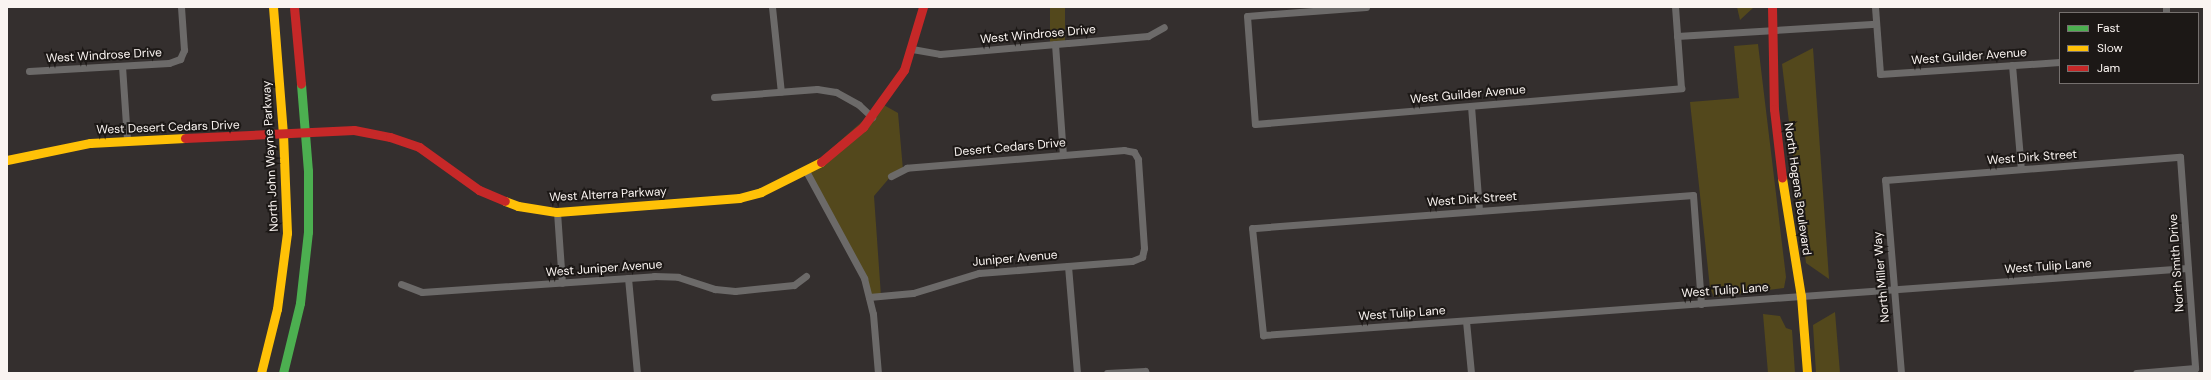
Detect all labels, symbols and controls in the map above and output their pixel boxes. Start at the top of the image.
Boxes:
legend [2059,12,2199,84]
text: Fast [2097,20,2120,36]
street label: West Windrose Drive [980,23,1096,47]
text: Slow [2097,40,2123,56]
street label: West Windrose Drive [46,46,162,66]
street label: West Guilder Avenue [1911,46,2027,68]
text: Jam [2097,60,2120,76]
street label: North John Wayne Parkway [260,80,282,232]
street label: West Guilder Avenue [1410,83,1526,107]
street label: West Desert Cedars Drive [96,118,240,138]
street label: North Hogens Boulevard [1781,122,1813,256]
street label: Desert Cedars Drive [954,136,1066,160]
street label: West Dirk Street [1986,148,2078,168]
street label: West Alterra Parkway [549,185,667,205]
street label: West Dirk Street [1426,190,1518,210]
street label: North Smith Drive [2166,213,2188,313]
street label: North Miller Way [1871,231,1893,323]
street label: Juniper Avenue [972,248,1058,270]
street label: West Tulip Lane [2004,257,2092,277]
street label: West Juniper Avenue [545,258,663,280]
street label: West Tulip Lane [1681,281,1769,301]
street label: West Tulip Lane [1358,304,1446,324]

